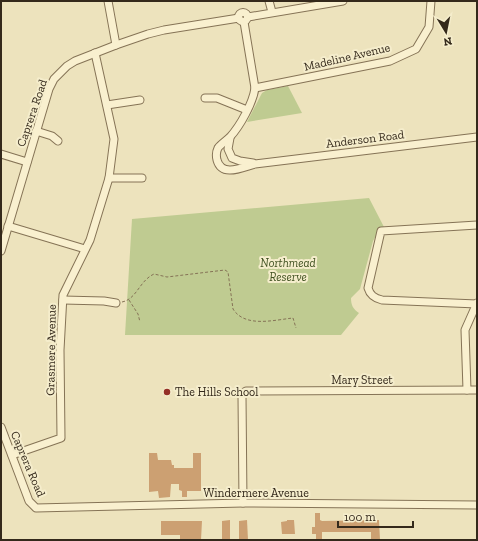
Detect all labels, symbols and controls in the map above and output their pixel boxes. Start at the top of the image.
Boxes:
north arrow [426,12,466,52]
text: N [442,34,453,49]
street label: Madeline Avenue [303,40,392,74]
street label: Caprera Road [14,77,50,148]
street label: Anderson Road [325,127,405,151]
park label: Northmead Reserve [260,256,316,284]
street label: Grasmere Avenue [43,304,59,396]
street label: Mary Street [331,373,393,387]
place label: The Hills School [175,385,258,399]
marker: The Hills School [162,387,172,397]
street label: Caprera Road [8,429,48,499]
street label: Windermere Avenue [203,486,309,500]
scale bar [338,503,413,529]
text: 100 m [344,510,376,524]

